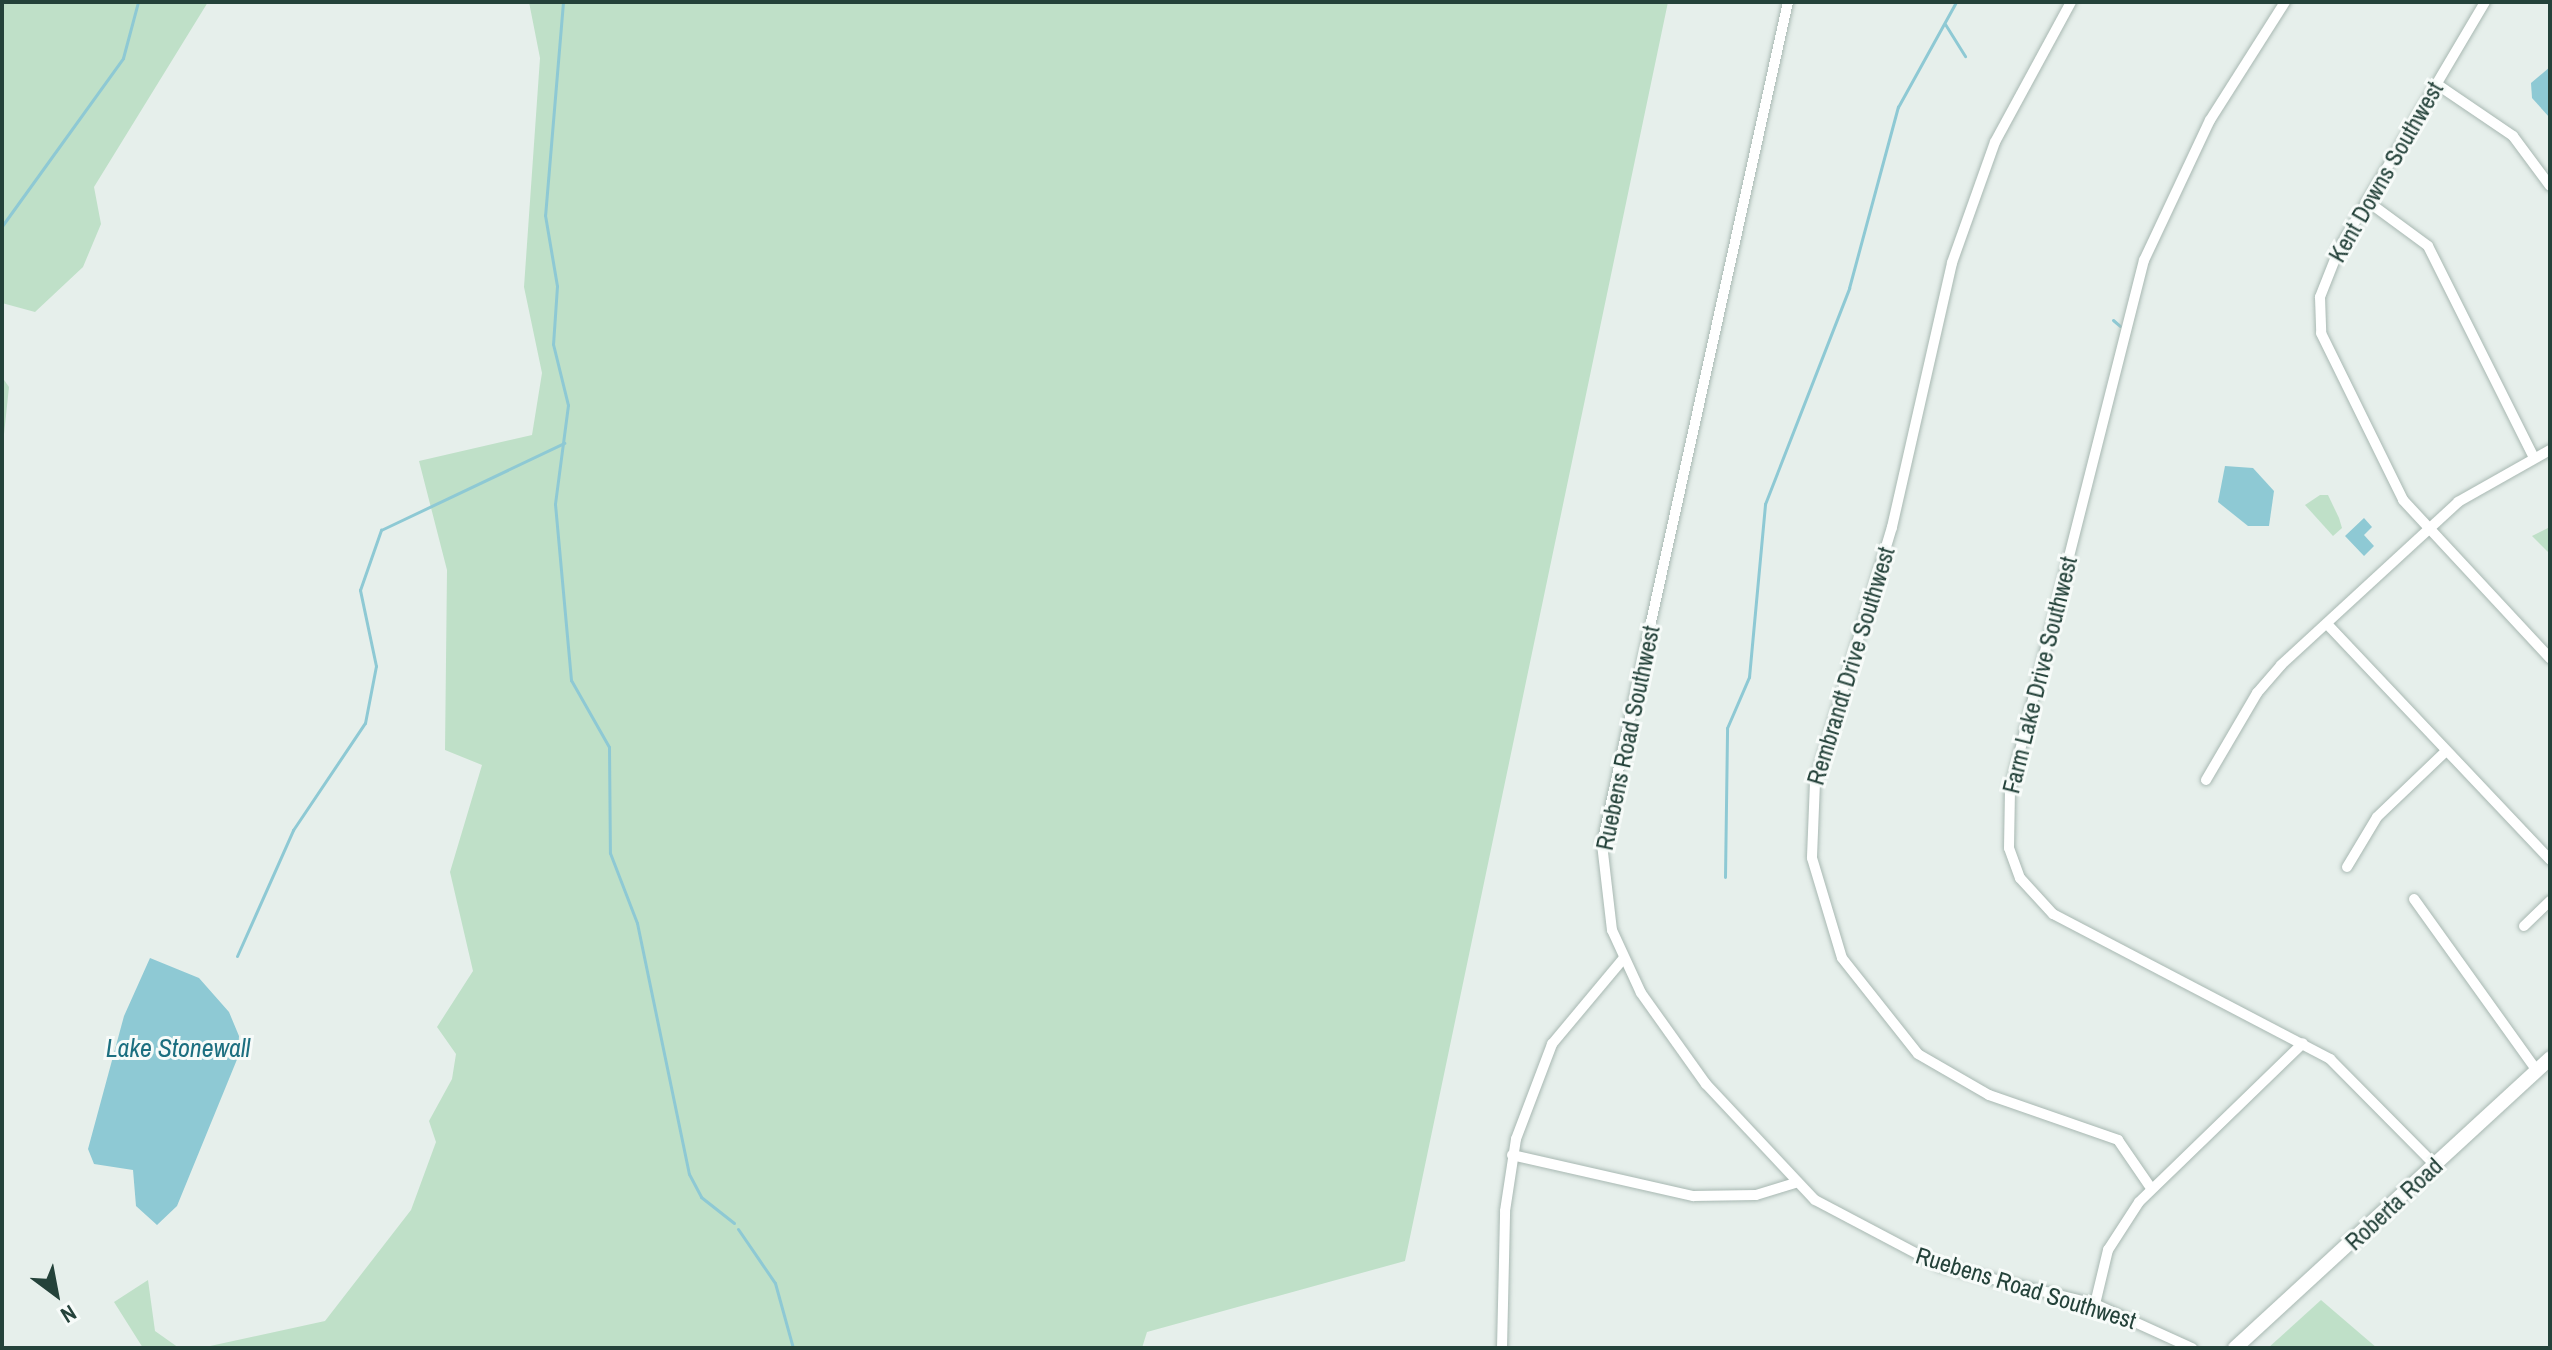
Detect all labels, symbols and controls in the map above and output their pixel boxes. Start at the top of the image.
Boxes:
street label: Kent Downs Southwest [2323,77,2449,267]
street label: Rembrandt Drive Southwest [1801,544,1901,788]
street label: Farm Lake Drive Southwest [1997,554,2083,796]
street label: Ruebens Road Southwest [1590,623,1666,853]
water label: Lake Stonewall [106,1032,250,1064]
street label: Roberta Road [2339,1152,2449,1256]
street label: Ruebens Road Southwest [1912,1241,2140,1335]
north arrow [16,1254,96,1334]
text: N [55,1298,82,1331]

